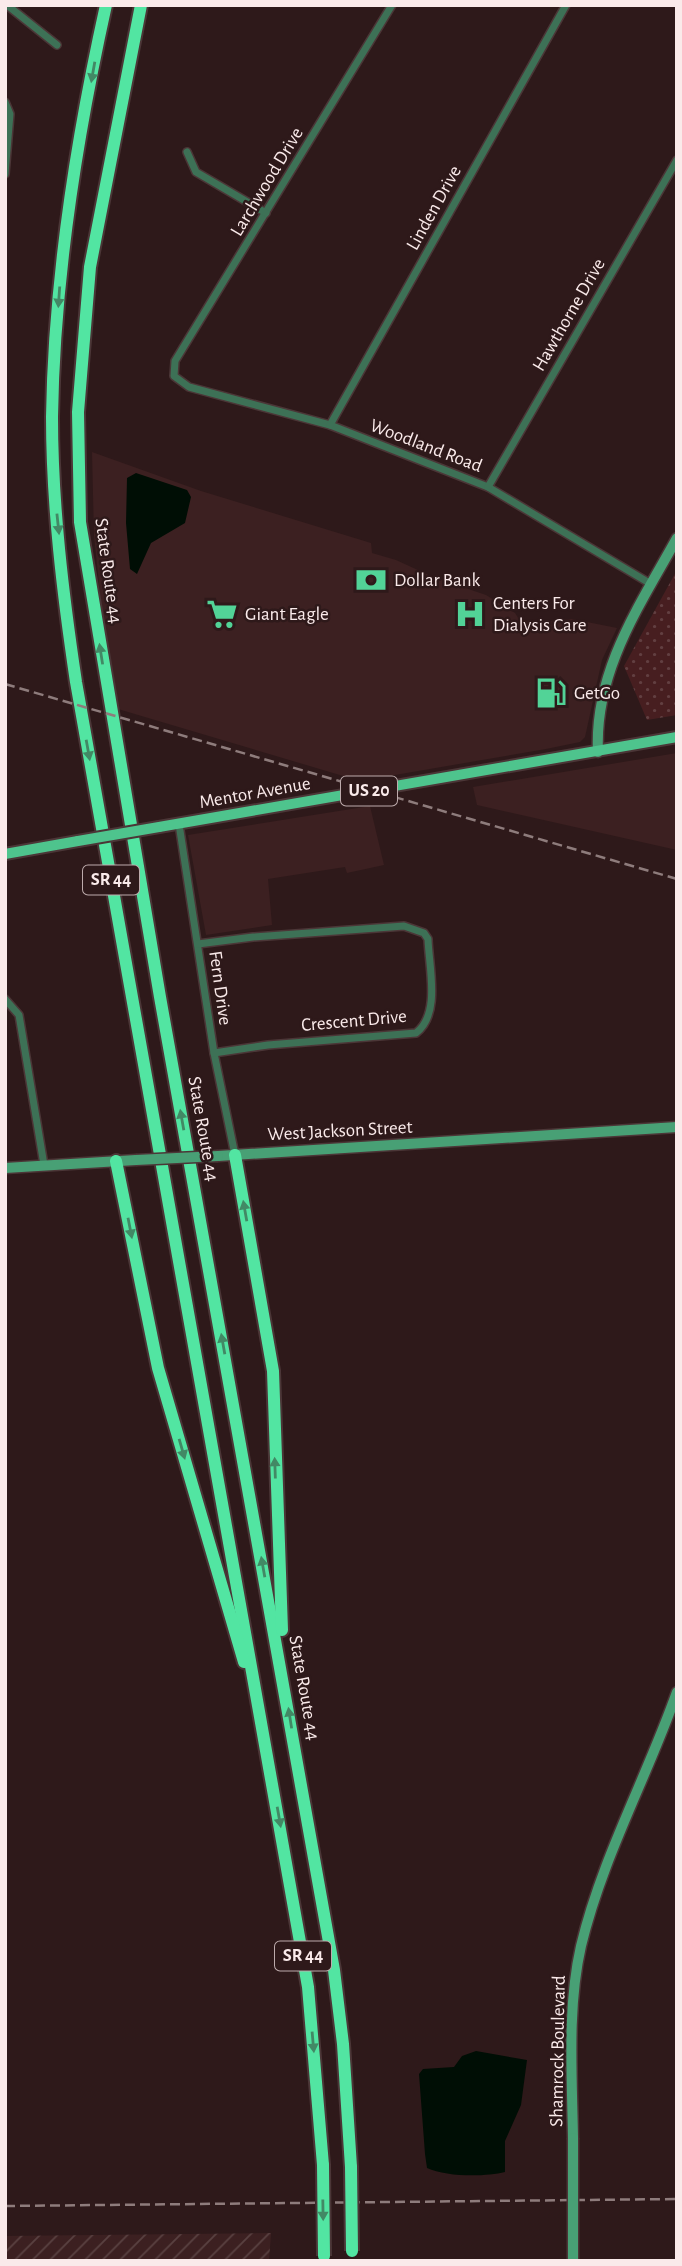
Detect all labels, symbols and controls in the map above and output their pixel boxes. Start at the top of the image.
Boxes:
one-way arrow [87,61,98,83]
street label: Larchwood Drive [227,124,307,240]
street label: Linden Drive [403,163,465,253]
street label: Hawthorne Drive [529,256,609,374]
one-way arrow [53,286,64,308]
street label: Woodland Road [367,416,485,476]
one-way arrow [53,513,64,535]
street label: State Route 44 [91,517,125,625]
bank icon: Dollar Bank [354,563,388,597]
place label: Dollar Bank [394,571,480,590]
place label: Centers For Dialysis Care [493,594,587,635]
supermarket icon: Giant Eagle [205,597,239,631]
hospital icon: Centers For Dialysis Care [453,597,487,631]
place label: Giant Eagle [245,605,329,624]
one-way arrow [95,643,106,665]
fuel station icon: GetGo [534,676,568,710]
place label: GetGo [574,684,620,703]
one-way arrow [83,739,94,761]
street label: Mentor Avenue [198,774,312,812]
road number: US 20 [341,776,397,806]
road number: SR 44 [83,866,139,894]
street label: Fern Drive [205,950,235,1026]
street label: Crescent Drive [300,1007,408,1035]
street label: State Route 44 [184,1075,222,1183]
one-way arrow [176,1109,187,1131]
street label: West Jackson Street [267,1118,413,1144]
one-way arrow [239,1200,250,1222]
one-way arrow [124,1217,135,1239]
one-way arrow [217,1333,228,1355]
one-way arrow [177,1439,187,1460]
one-way arrow [270,1457,281,1479]
one-way arrow [258,1556,269,1578]
street label: State Route 44 [285,1634,323,1742]
one-way arrow [284,1706,295,1728]
one-way arrow [274,1806,285,1828]
road number: SR 44 [275,1942,331,1970]
street label: Shamrock Boulevard [547,1975,569,2127]
one-way arrow [308,2031,319,2053]
one-way arrow [317,2200,329,2222]

